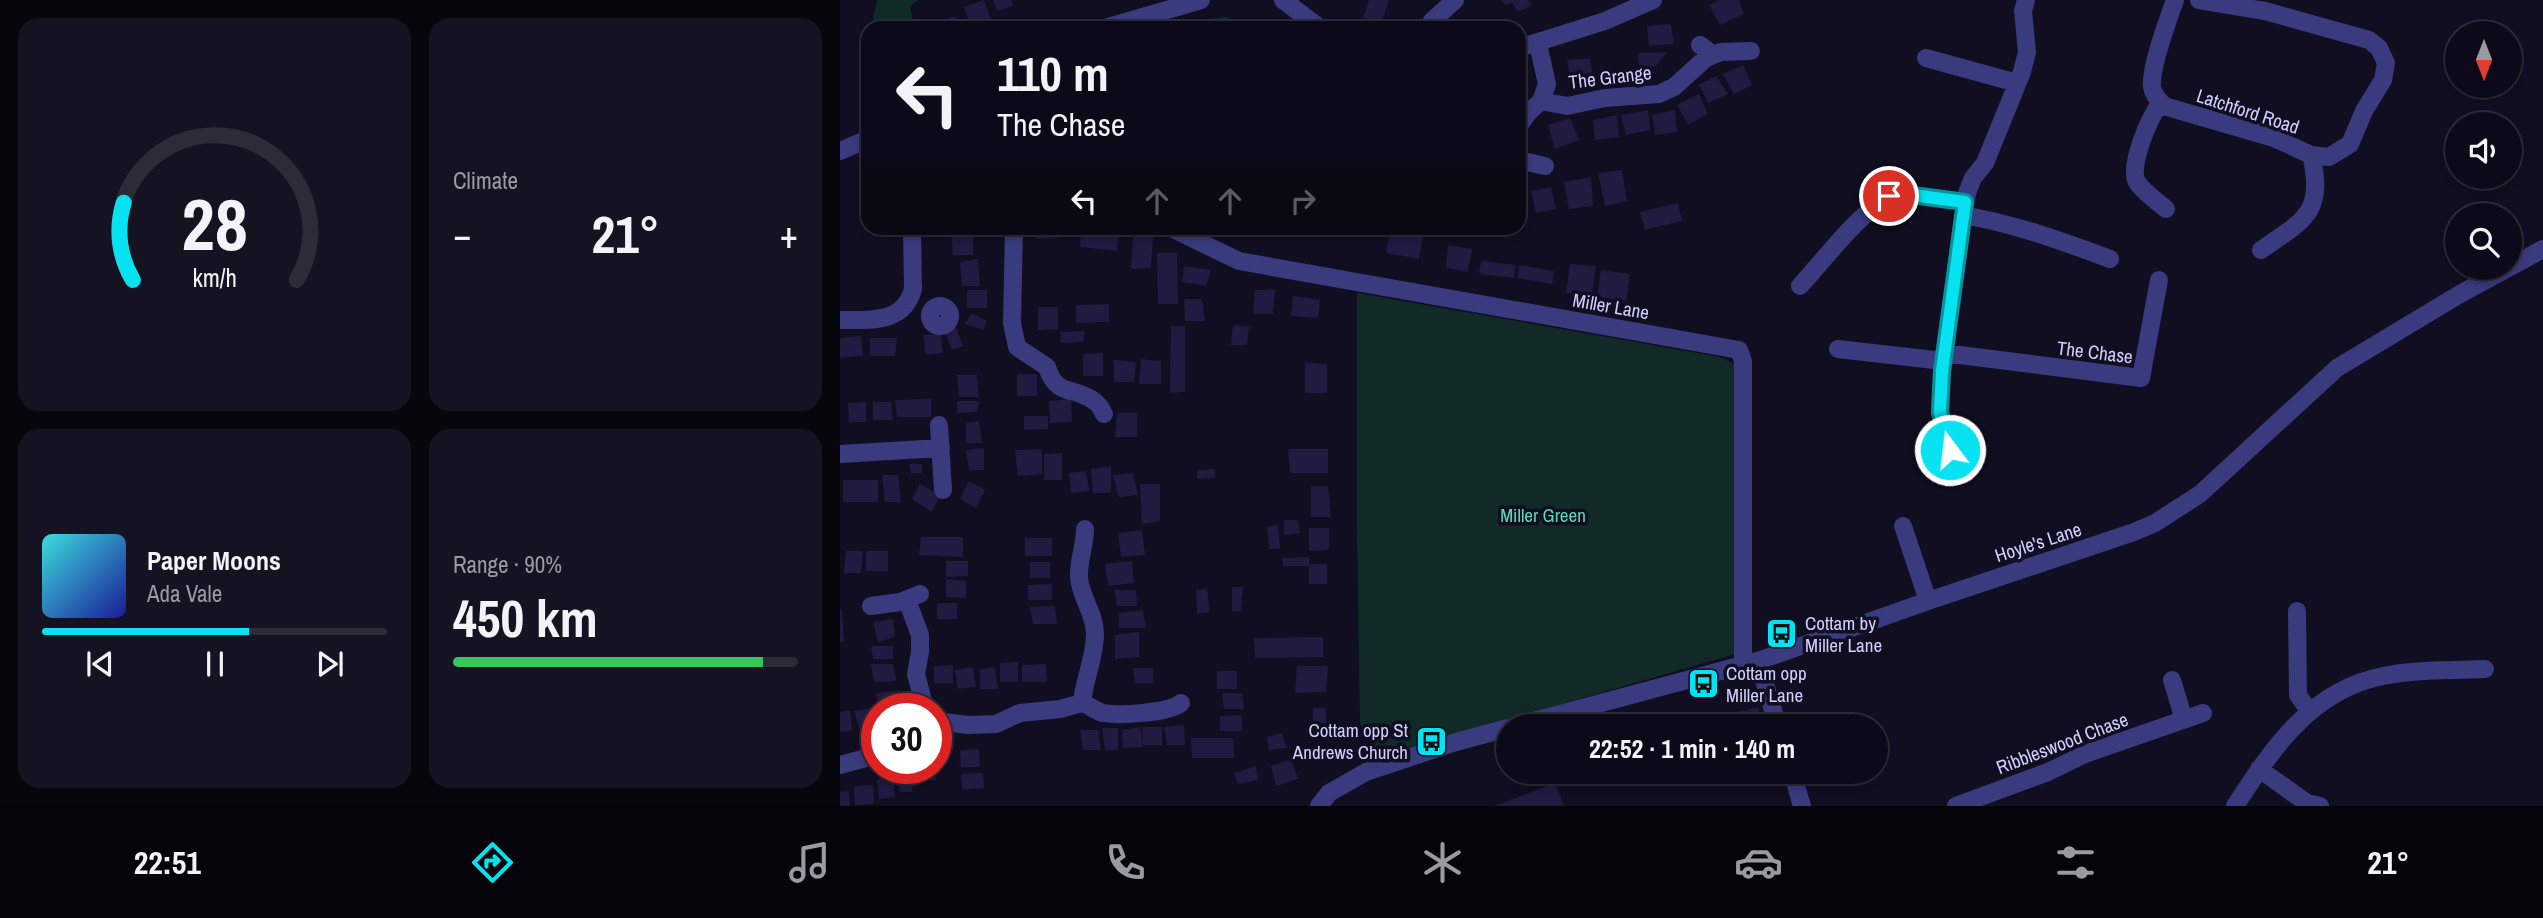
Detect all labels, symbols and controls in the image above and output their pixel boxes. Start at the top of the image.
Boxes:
north arrow [2445,21,2522,98]
map controls [2445,21,2522,280]
text: 110 m [997,40,1109,106]
icon: left [882,49,973,140]
street label: The Grange [1567,59,1653,95]
street label: Latchford Road [2193,82,2303,140]
text: The Chase [997,103,1125,146]
button: sound [2445,112,2522,189]
text: Climate [453,165,518,196]
pin [1859,166,1919,226]
text: 28 [181,176,248,274]
icon: arrive [1870,177,1908,215]
icon: left [1065,182,1103,220]
icon: ahead [1138,182,1176,220]
icon: ahead [1211,182,1249,220]
icon: right [1284,182,1322,220]
text: 21° [591,199,660,269]
button: search [2445,203,2522,280]
text: − [453,209,471,260]
text: + [780,209,798,260]
text: km/h [192,261,237,295]
street label: Miller Lane [1571,287,1651,325]
street label: The Chase [2056,334,2134,370]
position arrow [1913,413,1987,487]
park label: Miller Green [1500,502,1586,528]
street label: Hoyle's Lane [1991,516,2085,568]
text: Paper Moons [147,543,281,578]
text: Range · 90% [453,549,562,580]
text: Ada Vale [147,578,222,609]
text: 450 km [453,583,598,653]
place label: Cottam by Miller Lane [1805,610,1882,658]
bus stop icon: Cottam by Miller Lane [1765,617,1799,651]
icon: previous [81,645,119,683]
icon: pause [196,645,234,683]
icon: next [311,645,349,683]
place label: Cottam opp Miller Lane [1726,660,1807,708]
bus stop icon: Cottam opp Miller Lane [1686,667,1720,701]
speed limit sign: 30 [861,693,952,784]
street label: Ribbleswood Chase [1992,706,2132,780]
place label: Cottam opp St Andrews Church [1292,717,1409,765]
bus stop icon: Cottam opp St Andrews Church [1414,724,1448,758]
text: 22:52 · 1 min · 140 m [1589,731,1795,766]
icon: directions [468,838,517,887]
icon: music [785,838,834,887]
icon: phone [1101,838,1150,887]
icon: climate [1418,838,1467,887]
icon: car [1734,838,1783,887]
icon: filters [2051,838,2100,887]
text: 22:51 [134,841,201,884]
text: 21° [2367,841,2409,884]

